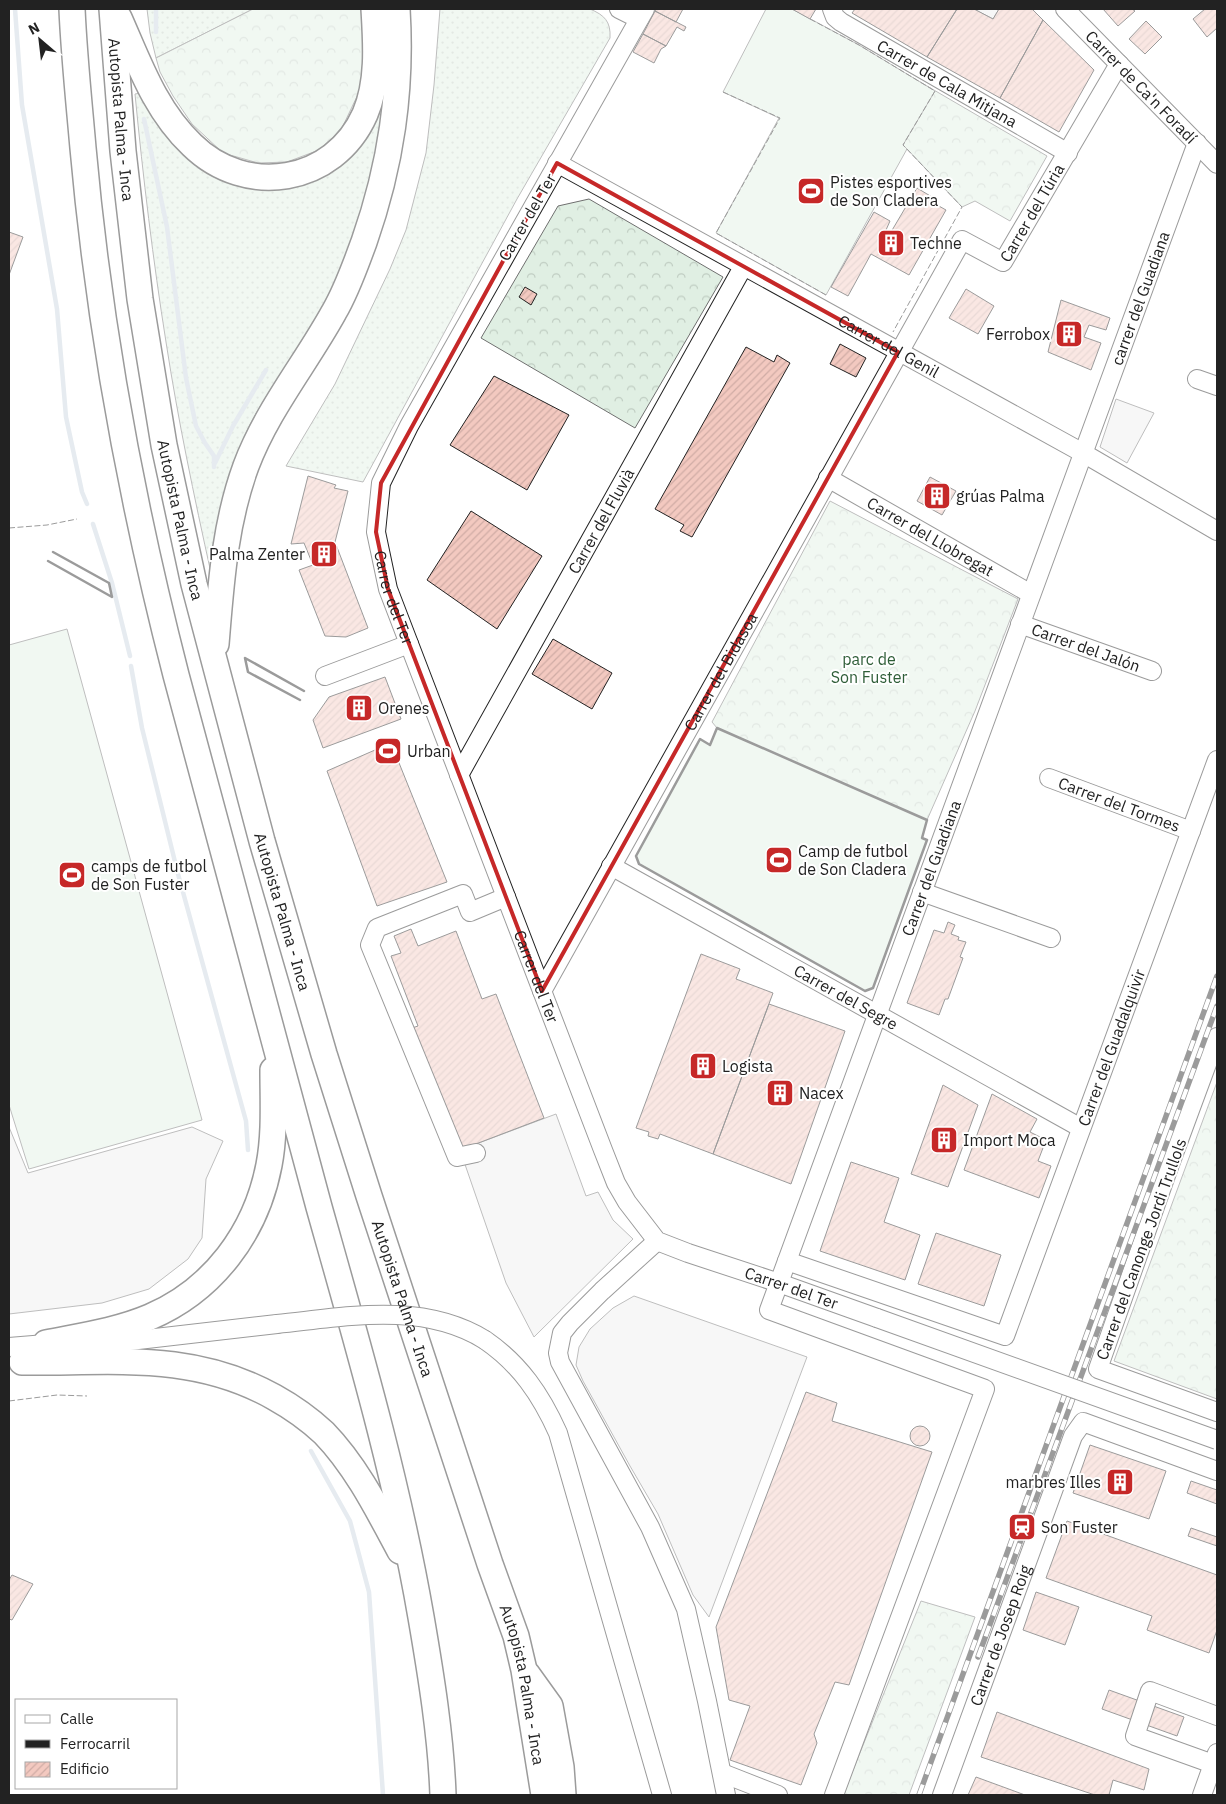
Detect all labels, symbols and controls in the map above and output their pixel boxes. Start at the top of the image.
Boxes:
north arrow [15,15,65,65]
text: N [25,18,43,39]
street label: Carrer de Ca'n Foradí [1081,26,1201,148]
street label: Carrer de Cala Mitjana [874,35,1021,132]
street label: Autopista Palma - Inca [104,37,139,203]
street label: Carrer del Túria [995,160,1069,266]
street label: Carrer del Ter [494,170,560,264]
place label: Pistes esportives de Son Cladera [830,172,952,210]
sports icon: Pistes esportives de Son Cladera [796,176,826,206]
building icon: Techne [876,228,906,258]
street label: carrer del Guadiana [1106,228,1174,368]
place label: Techne [910,233,962,253]
street label: Carrer del Genil [835,310,943,382]
building icon: Ferrobox [1054,319,1084,349]
place label: Ferrobox [986,324,1050,344]
street label: Autopista Palma - Inca [153,438,208,603]
street label: Carrer del Fluvià [564,464,639,577]
building icon: grúas Palma [922,481,952,511]
place label: grúas Palma [956,486,1045,506]
street label: Carrer del Llobregat [864,492,997,581]
building icon: Palma Zenter [309,539,339,569]
place label: Palma Zenter [209,544,305,564]
street label: Carrer del Ter [370,549,418,647]
street label: Carrer del Bidasoa [680,608,762,734]
street label: Carrer del Jalón [1029,619,1143,676]
park label: parc de Son Fuster [831,649,907,687]
building icon: Orenes [344,693,374,723]
place label: Orenes [378,698,430,718]
sports icon: Urban [373,736,403,766]
place label: Urban [407,741,451,761]
street label: Carrer del Tormes [1056,772,1183,836]
street label: Carrer del Guadiana [897,797,965,939]
street label: Autopista Palma - Inca [250,830,315,994]
place label: Camp de futbol de Son Cladera [798,841,908,879]
sports icon: Camp de futbol de Son Cladera [764,845,794,875]
place label: camps de futbol de Son Fuster [91,856,207,894]
sports icon: camps de futbol de Son Fuster [57,860,87,890]
street label: Carrer del Ter [510,927,563,1026]
street label: Carrer del Segre [790,960,902,1034]
street label: Carrer del Guadalquivir [1073,966,1149,1129]
building icon: Logista [688,1051,718,1081]
place label: Logista [722,1056,774,1076]
building icon: Nacex [765,1078,795,1108]
place label: Nacex [799,1083,844,1103]
building icon: Import Moca [929,1125,959,1155]
place label: Import Moca [963,1130,1056,1150]
street label: Carrer del Canonge Jordi Trullols [1092,1135,1190,1363]
street label: Autopista Palma - Inca [368,1217,438,1380]
street label: Carrer del Ter [742,1262,841,1313]
building icon: marbres Illes [1105,1467,1135,1497]
place label: marbres Illes [1006,1472,1101,1492]
station icon: Son Fuster [1007,1512,1037,1542]
place label: Son Fuster [1041,1517,1118,1537]
street label: Carrer de Josep Roig [965,1562,1035,1709]
street label: Autopista Palma - Inca [495,1602,549,1767]
legend [15,1699,178,1789]
text: Calle [60,1709,94,1728]
text: Ferrocarril [60,1734,130,1753]
text: Edificio [60,1759,109,1778]

